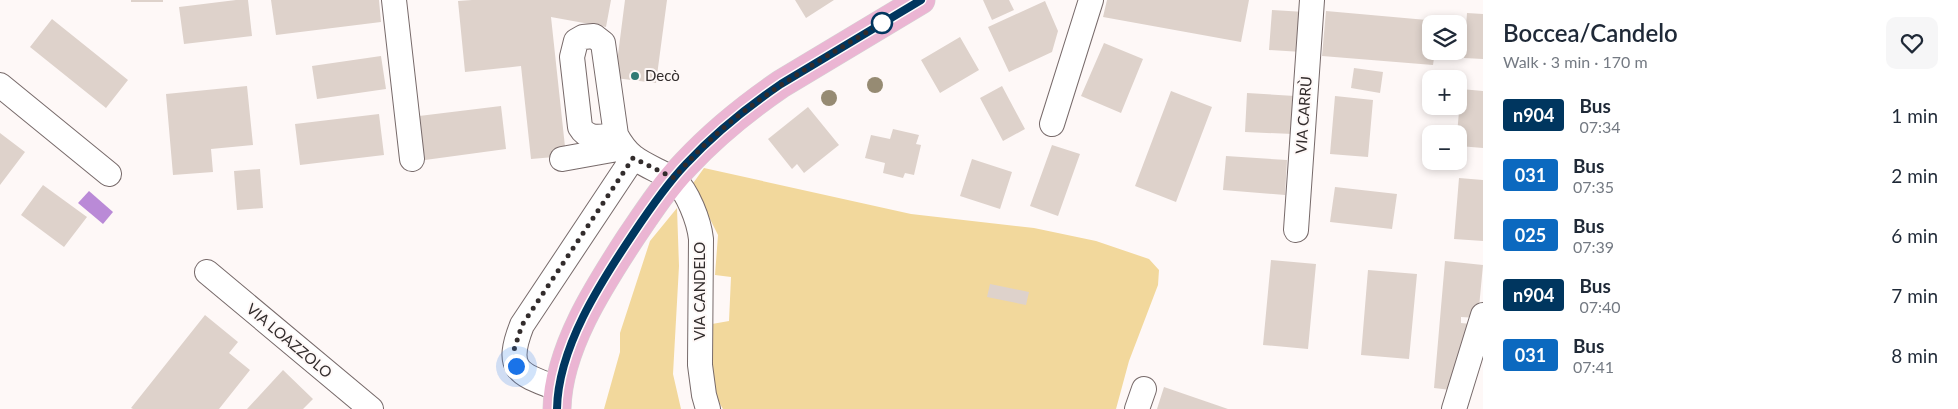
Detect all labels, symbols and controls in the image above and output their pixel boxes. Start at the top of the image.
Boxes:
unlabelled marker [871,12,893,34]
map controls [1422,15,1467,170]
button: layers [1422,15,1467,60]
button: heart [1886,17,1938,69]
text: Boccea/Candelo [1503,18,1678,47]
text: Walk · 3 min · 170 m [1503,52,1648,71]
place label: Decò [645,66,680,84]
marker: Decò [629,70,641,82]
button: + [1422,70,1467,115]
street label: VIA CARRÙ [1291,75,1315,154]
text: Bus [1579,94,1611,117]
text: n904 [1513,104,1554,126]
text: 1 min [1891,104,1938,127]
text: 07:34 [1579,117,1621,136]
button: − [1422,125,1467,170]
text: Bus [1573,154,1604,177]
text: 031 [1515,164,1546,186]
text: 2 min [1891,164,1938,187]
text: 07:35 [1573,177,1614,196]
text: Bus [1573,214,1604,237]
text: 025 [1515,224,1546,246]
text: 6 min [1891,224,1938,247]
text: 07:39 [1573,237,1614,256]
street label: VIA CANDELO [690,242,708,340]
text: Bus [1579,274,1611,297]
text: n904 [1513,284,1554,306]
text: 7 min [1891,284,1938,307]
text: 07:40 [1579,297,1621,316]
street label: VIA LOAZZOLO [243,299,336,381]
text: Bus [1573,334,1604,357]
text: 031 [1515,344,1546,366]
text: 8 min [1891,344,1938,367]
your location [504,354,529,379]
text: 07:41 [1573,357,1614,376]

